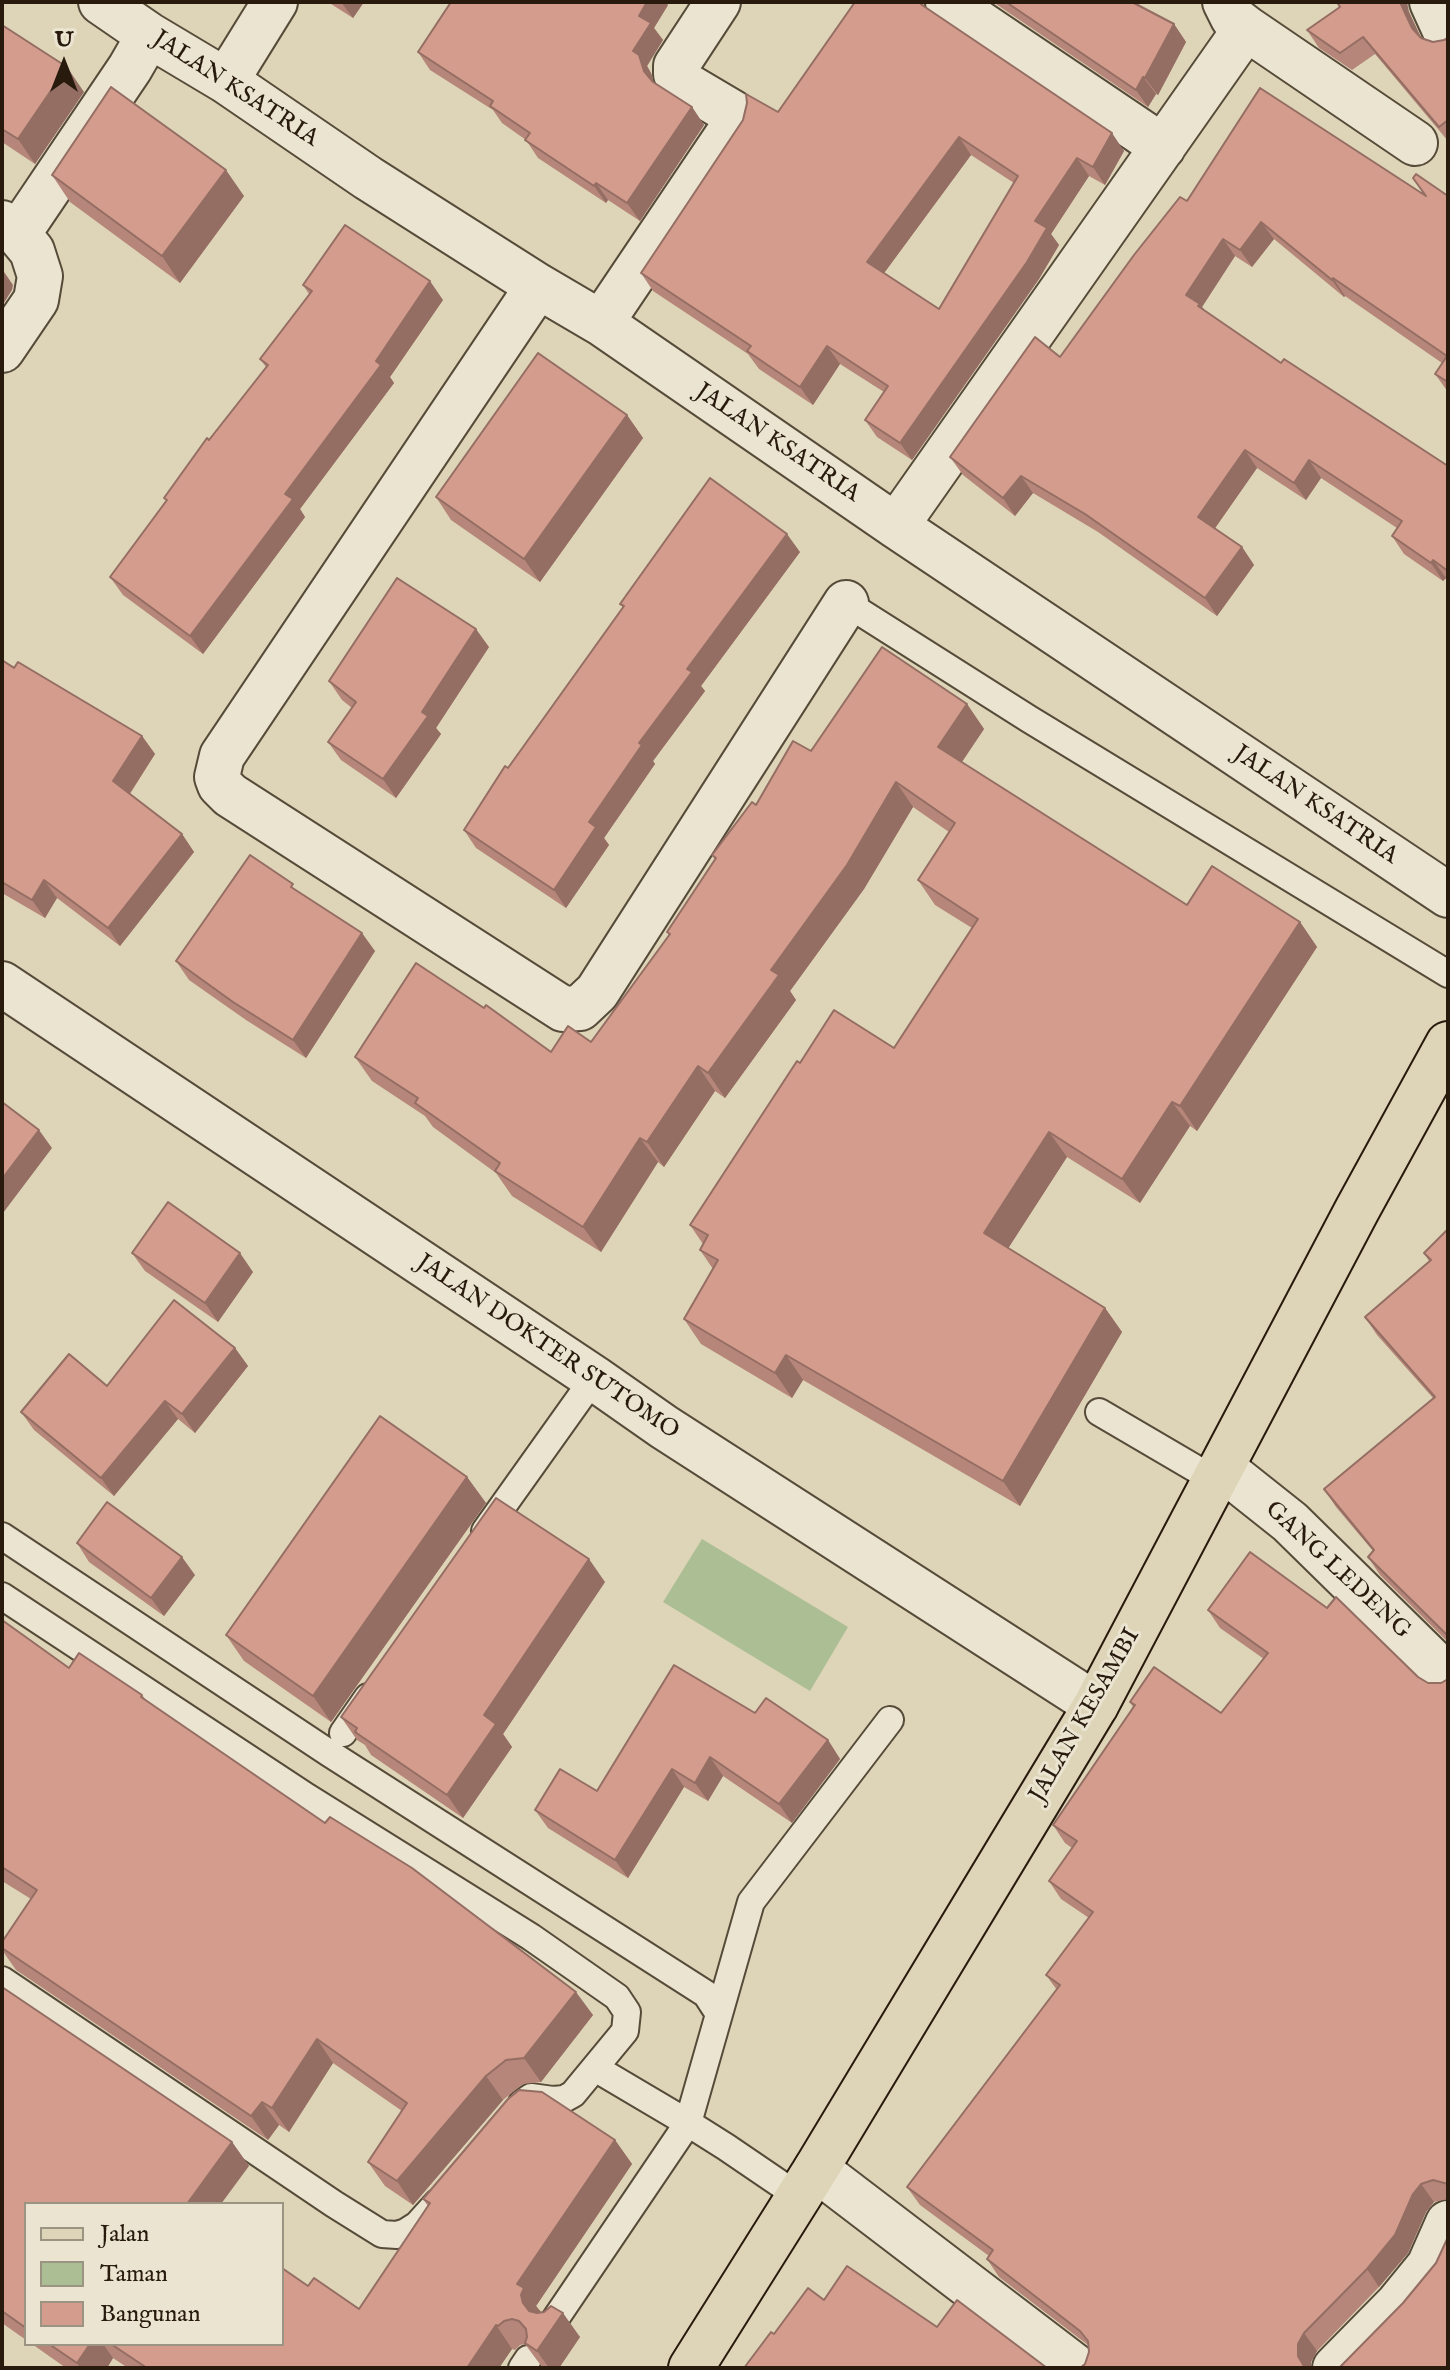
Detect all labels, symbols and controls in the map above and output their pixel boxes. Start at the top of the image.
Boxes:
north arrow [24,24,104,104]
text: U [55,26,73,54]
street label: JALAN KSATRIA [147,26,323,154]
street label: JALAN KSATRIA [689,378,865,510]
street label: JALAN KSATRIA [1227,740,1403,872]
street label: JALAN DOKTER SUTOMO [410,1249,684,1447]
street label: GANG LEDENG [1258,1496,1416,1646]
street label: JALAN KESAMBI [1025,1624,1147,1808]
legend [24,2202,284,2346]
text: Jalan [100,2219,149,2250]
text: Taman [100,2259,168,2290]
text: Bangunan [100,2299,200,2330]

